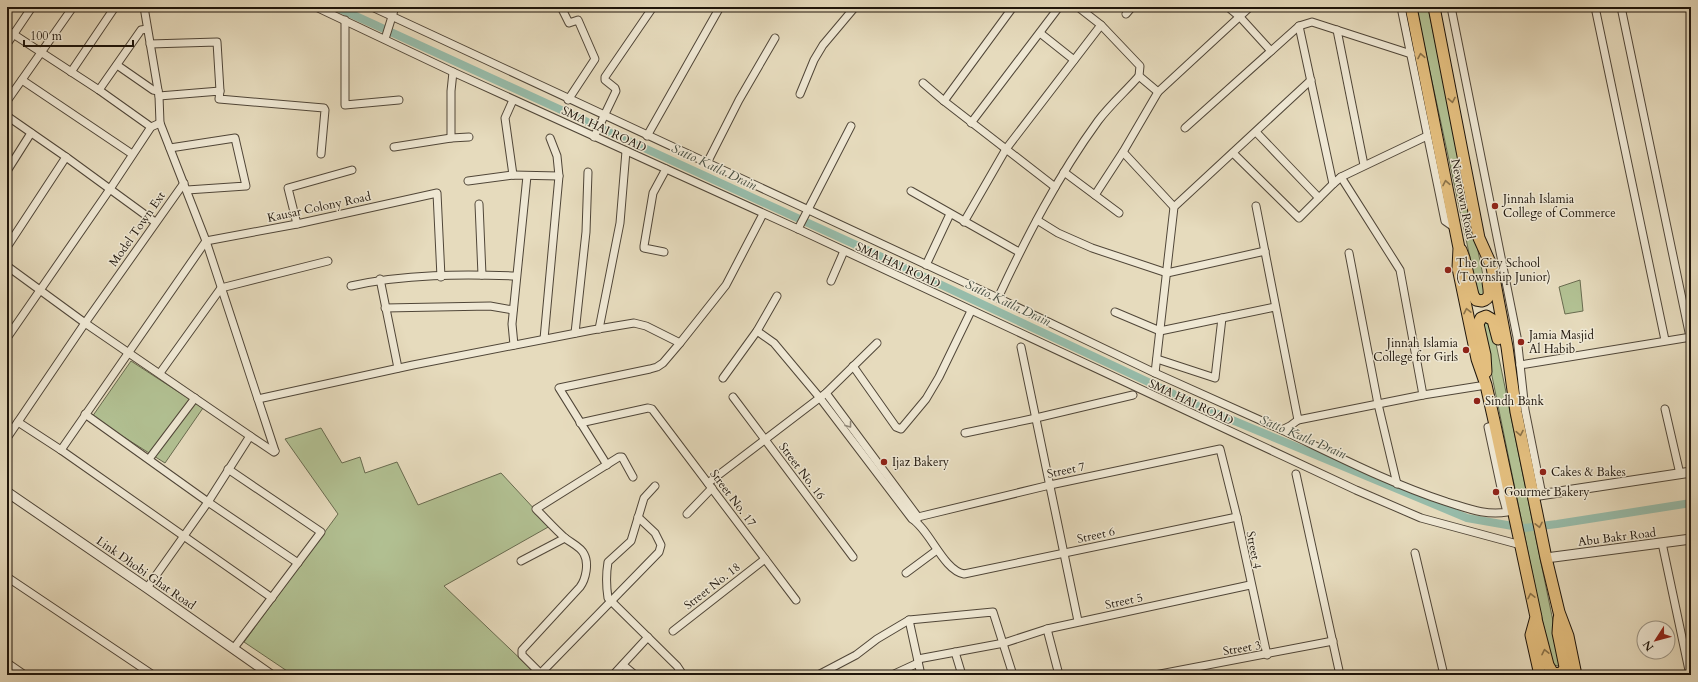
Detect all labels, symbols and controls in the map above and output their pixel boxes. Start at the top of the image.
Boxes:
scale bar [24,22,133,48]
text: 100 m [30,28,63,44]
one-way arrow [1417,53,1426,59]
one-way arrow [1448,97,1456,103]
street label: SMA HAI ROAD [559,102,649,156]
water label: Satto Katla Drain [668,139,760,195]
street label: Newtown Road [1447,157,1479,241]
one-way arrow [1443,180,1451,187]
street label: Model Town Ext [105,188,169,270]
street label: Kausar Colony Road [266,188,373,226]
place label: Jinnah Islamia College of Commerce [1501,191,1616,221]
marker: Jinnah Islamia College of Commerce [1490,201,1500,211]
street label: SMA HAI ROAD [853,238,943,292]
place label: The City School (Township Junior) [1456,255,1551,285]
marker: The City School (Township Junior) [1443,265,1453,275]
water label: Satto Katla Drain [962,275,1054,331]
one-way arrow [1463,308,1471,314]
place label: Jamia Masjid Al Habib [1527,327,1594,357]
place label: Jinnah Islamia College for Girls [1373,335,1459,365]
marker: Jamia Masjid Al Habib [1516,337,1526,347]
marker: Jinnah Islamia College for Girls [1461,345,1471,355]
street label: SMA HAI ROAD [1146,375,1236,429]
place label: Sindh Bank [1485,393,1545,409]
marker: Sindh Bank [1472,396,1482,406]
water label: Satto Katla Drain [1257,411,1350,464]
one-way arrow [845,420,852,427]
one-way arrow [1515,429,1524,436]
street label: Street No. 16 [775,439,829,503]
place label: Ijaz Bakery [892,454,950,470]
marker: Ijaz Bakery [879,457,889,467]
street label: Street 7 [1046,458,1086,482]
place label: Cakes & Bakes [1551,464,1626,480]
street label: Street No. 17 [706,466,760,530]
marker: Cakes & Bakes [1538,467,1548,477]
place label: Gourmet Bakery [1504,484,1590,500]
marker: Gourmet Bakery [1491,487,1501,497]
one-way arrow [1534,522,1543,528]
street label: Street 6 [1076,523,1116,547]
street label: Abu Bakr Road [1577,524,1658,550]
street label: Street 4 [1242,530,1266,570]
street label: Link Dhobi Ghat Road [93,533,199,614]
street label: Street No. 18 [681,559,743,613]
street label: Street 5 [1104,589,1144,613]
one-way arrow [1528,593,1536,599]
north arrow [1636,620,1676,660]
street label: Street 3 [1222,637,1262,659]
text: N [1639,637,1657,654]
one-way arrow [1542,649,1550,655]

